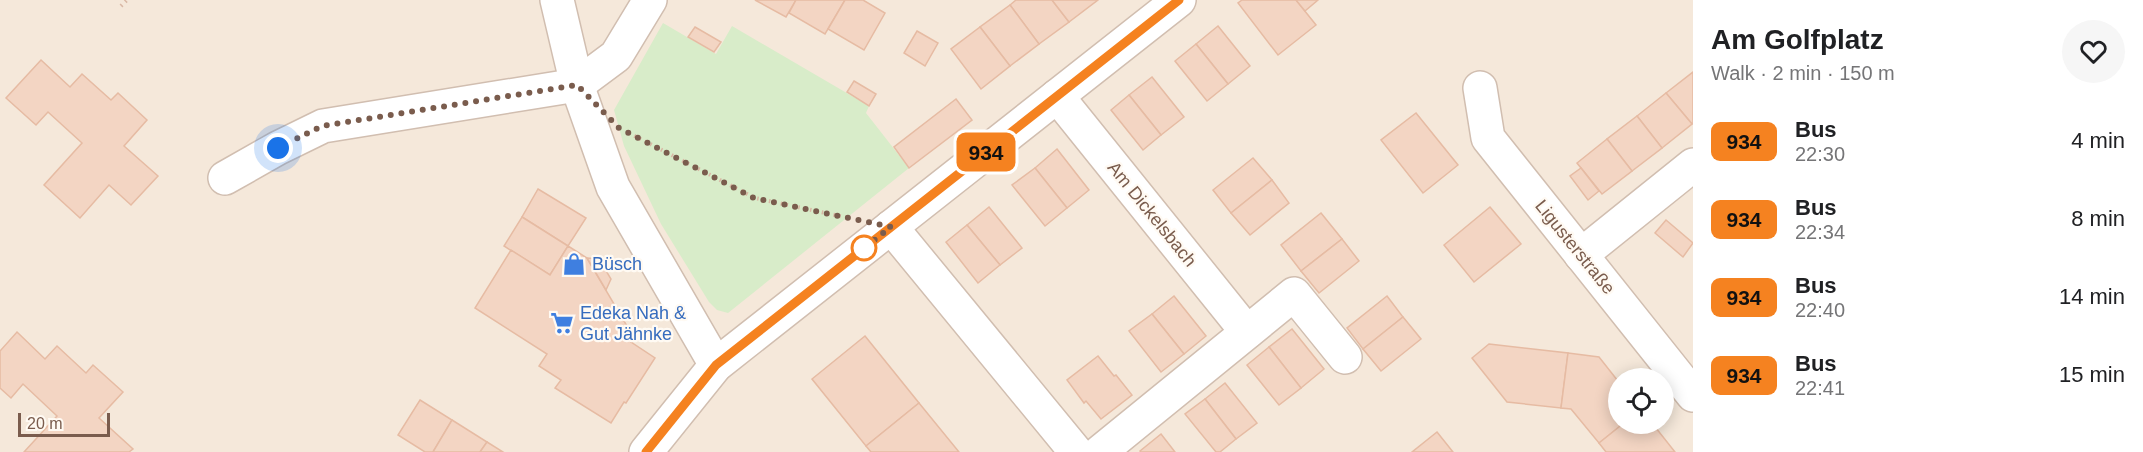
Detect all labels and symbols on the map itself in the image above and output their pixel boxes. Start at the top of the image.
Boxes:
line badge: 934 [952,132,1020,172]
your location [263,133,293,163]
street label: Am Dickelsbach [1104,158,1200,270]
street label: Ligusterstraße [1531,196,1619,298]
unlabelled marker [851,235,877,261]
shop icon: Büsch [561,251,587,277]
place label: Büsch [592,254,642,274]
place label: Edeka Nah & Gut Jähnke [580,303,686,344]
supermarket icon: Edeka Nah & Gut Jähnke [549,310,575,336]
scale bar [18,410,110,438]

